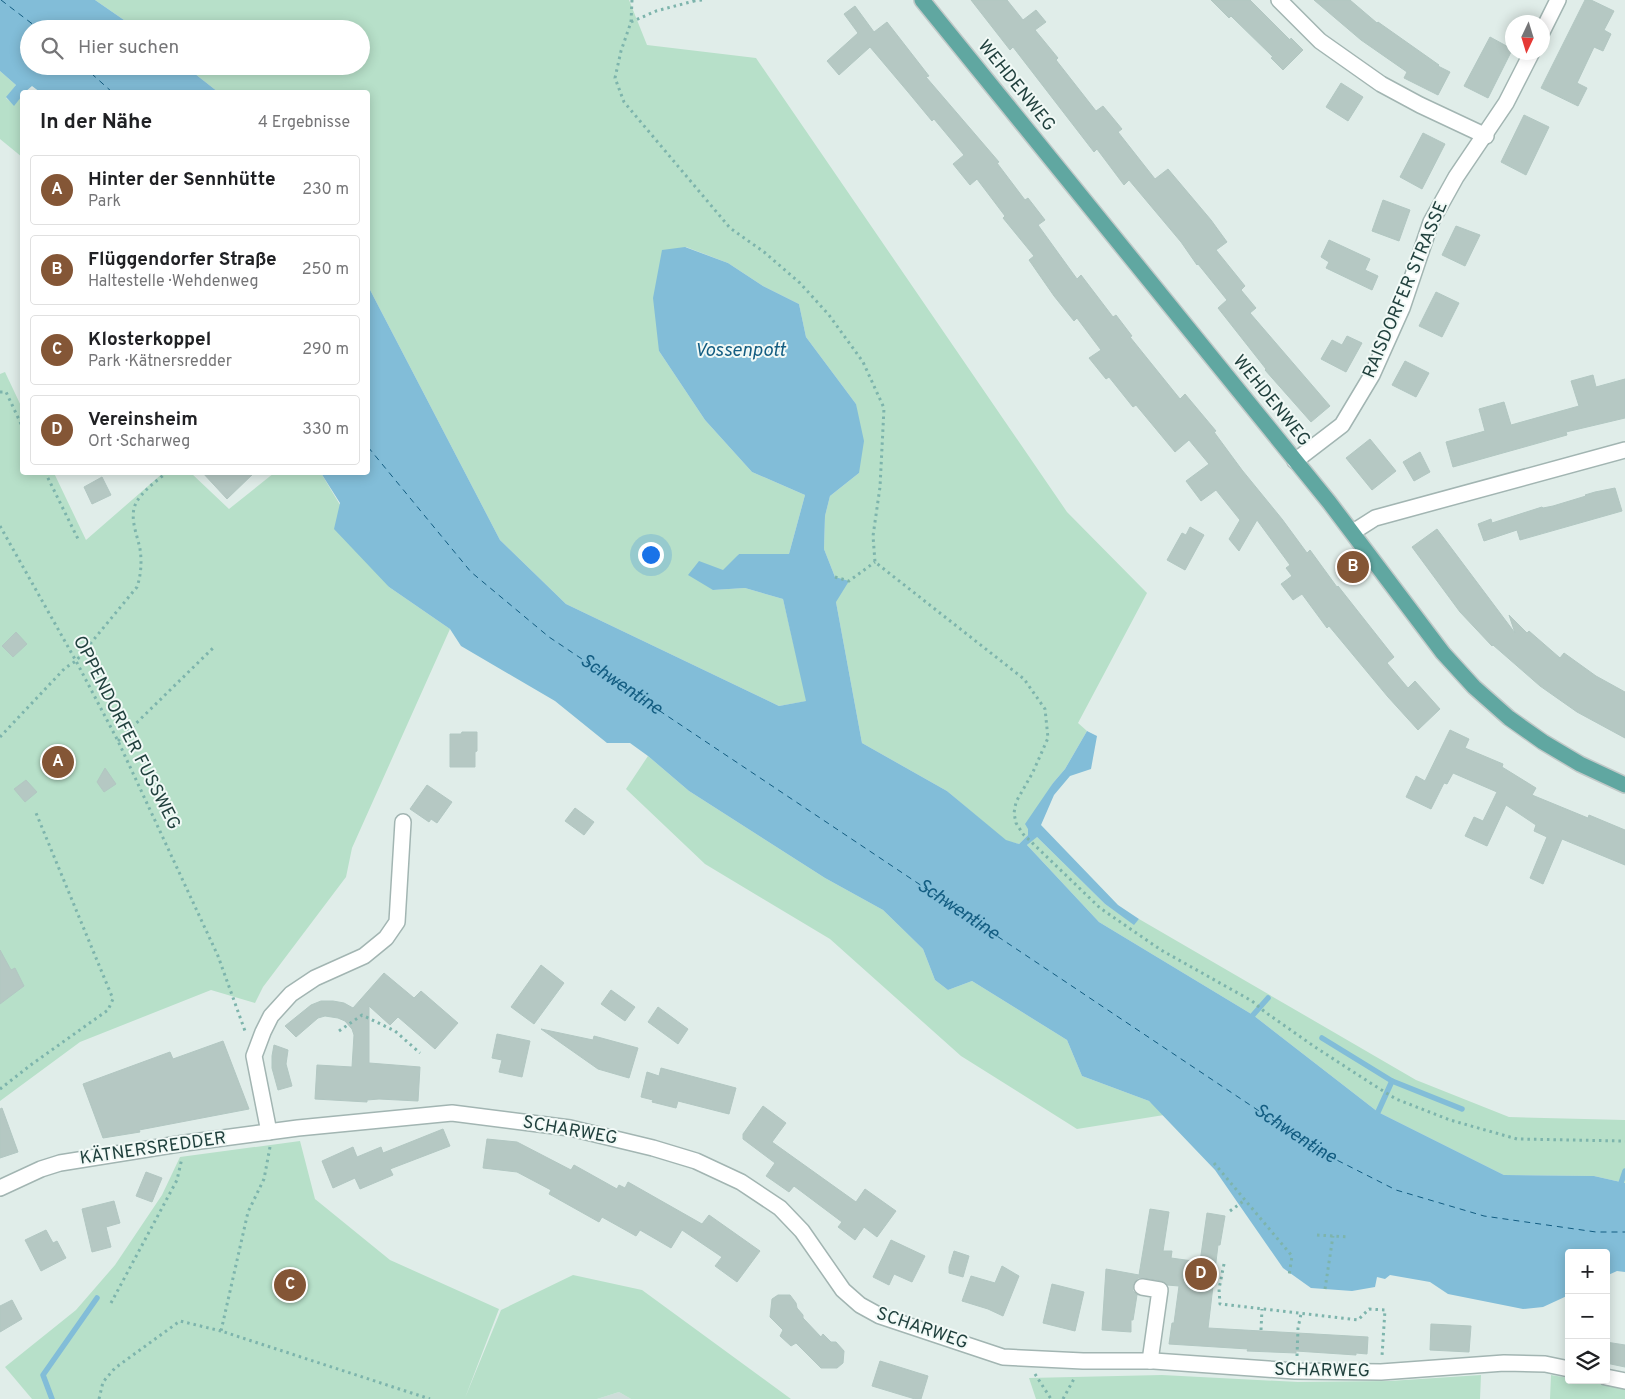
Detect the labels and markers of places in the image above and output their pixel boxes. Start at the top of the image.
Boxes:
pin: B [1337,548,1369,586]
pin: A [42,743,74,781]
pin: D [1185,1255,1217,1293]
pin: C [274,1266,306,1304]

